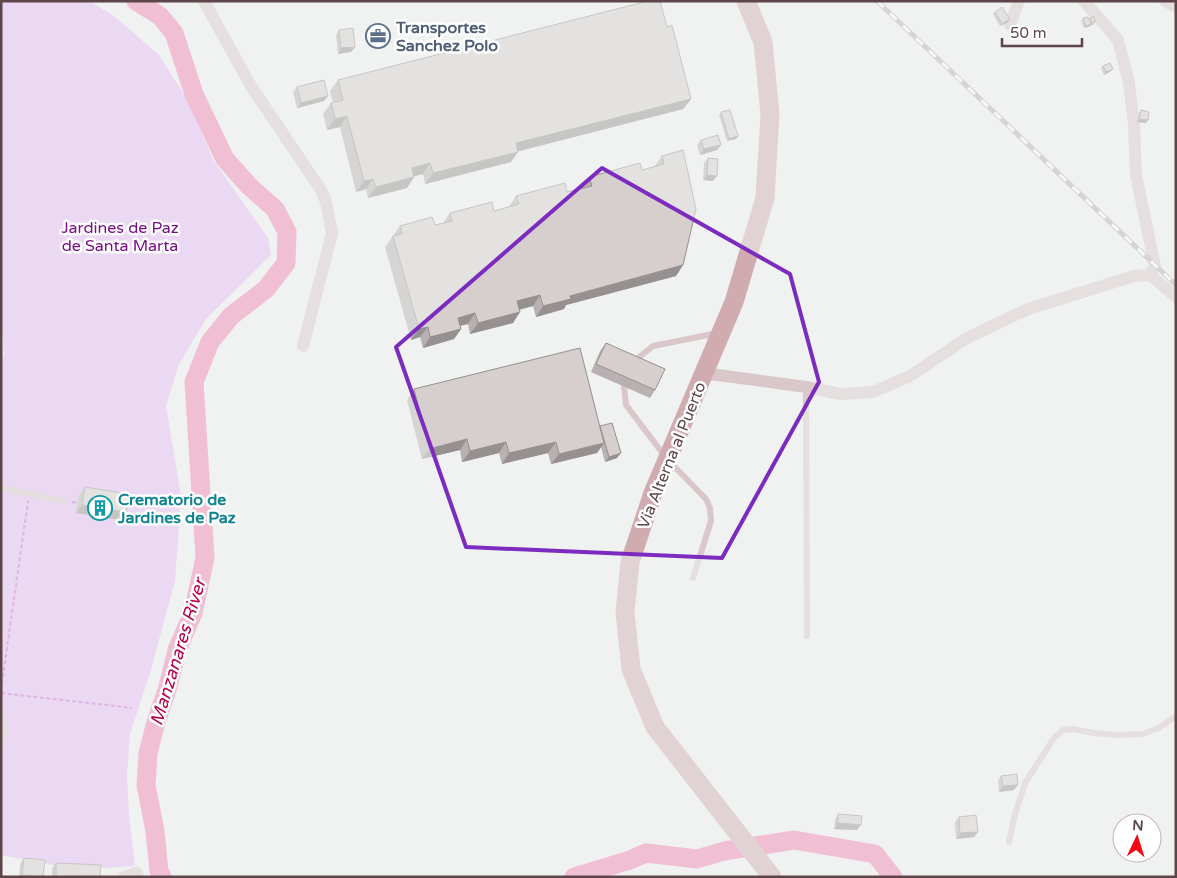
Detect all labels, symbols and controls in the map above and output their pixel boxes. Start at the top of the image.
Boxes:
scale bar [1002,15,1082,47]
place label: Transportes Sanchez Polo [395,18,498,56]
office icon: Transportes Sanchez Polo [365,23,391,49]
text: 50 m [1010,24,1047,42]
park label: Jardines de Paz de Santa Marta [61,218,179,256]
street label: Vía Alterna al Puerto [633,379,710,532]
place label: Crematorio de Jardines de Paz [117,490,236,528]
building icon: Crematorio de Jardines de Paz [87,495,113,521]
water label: Manzanares River [145,574,211,728]
north arrow [1112,813,1162,863]
text: N [1132,817,1144,834]

